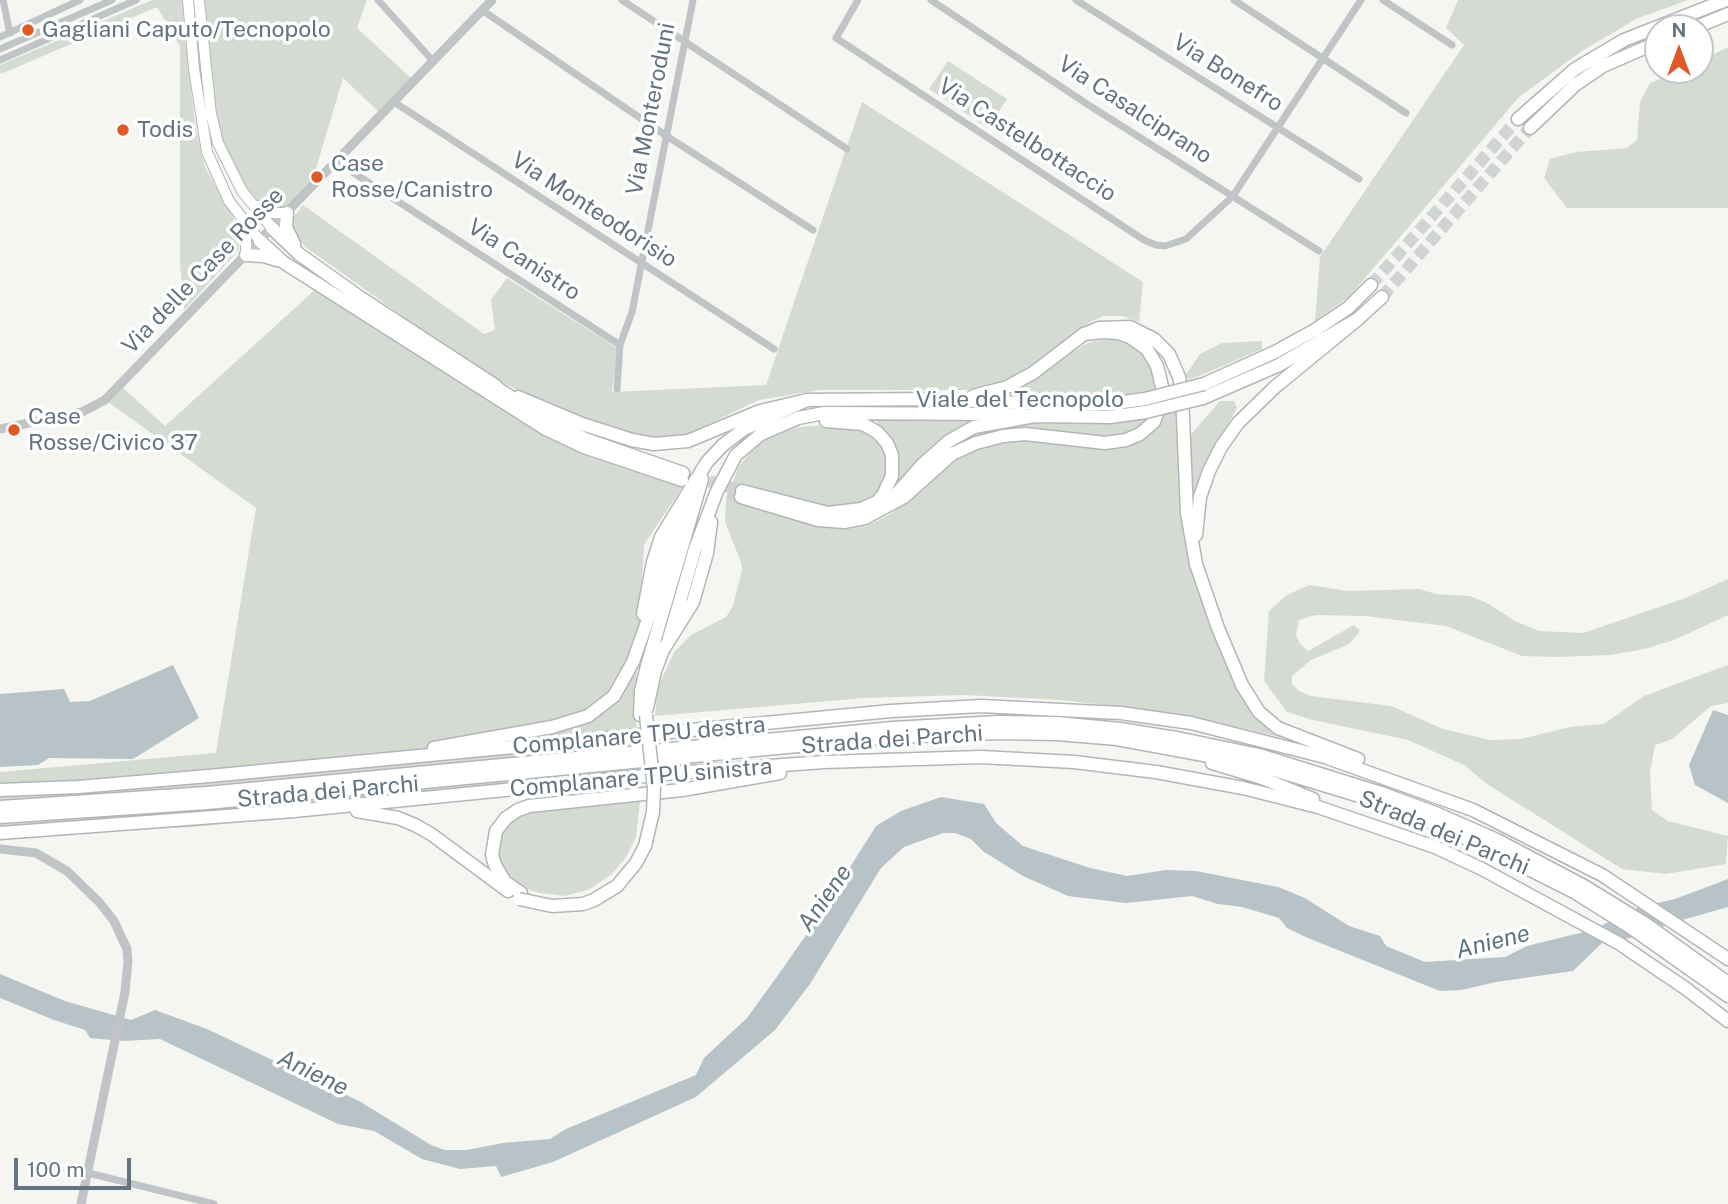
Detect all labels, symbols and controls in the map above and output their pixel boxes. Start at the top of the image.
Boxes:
north arrow [1644,14,1714,84]
place label: Gagliani Caputo/Tecnopolo [42,16,331,44]
text: N [1672,19,1686,41]
street label: Via Monteroduni [621,20,681,198]
marker: Gagliani Caputo/Tecnopolo [20,22,36,38]
street label: Via Bonefro [1168,28,1288,118]
street label: Via Casalciprano [1053,50,1217,170]
street label: Via Castelbottaccio [933,72,1121,208]
place label: Todis [137,116,193,144]
marker: Todis [115,122,131,138]
street label: Via Monteodorisio [506,146,682,274]
place label: Case Rosse/Canistro [331,150,493,204]
marker: Case Rosse/Canistro [309,169,325,185]
street label: Via delle Case Rosse [116,182,290,360]
street label: Via Canistro [462,213,586,307]
street label: Viale del Tecnopolo [916,386,1124,414]
place label: Case Rosse/Civico 37 [28,403,198,457]
marker: Case Rosse/Civico 37 [6,422,22,438]
street label: Complanare TPU destra [511,711,767,761]
street label: Strada dei Parchi [800,720,984,760]
street label: Complanare TPU sinistra [509,753,773,803]
street label: Strada dei Parchi [236,770,420,814]
street label: Strada dei Parchi [1355,785,1533,881]
water label: Aniene [792,859,858,937]
water label: Aniene [1453,919,1533,965]
water label: Aniene [273,1044,353,1102]
scale bar [18,1144,135,1188]
text: 100 m [27,1157,84,1182]

